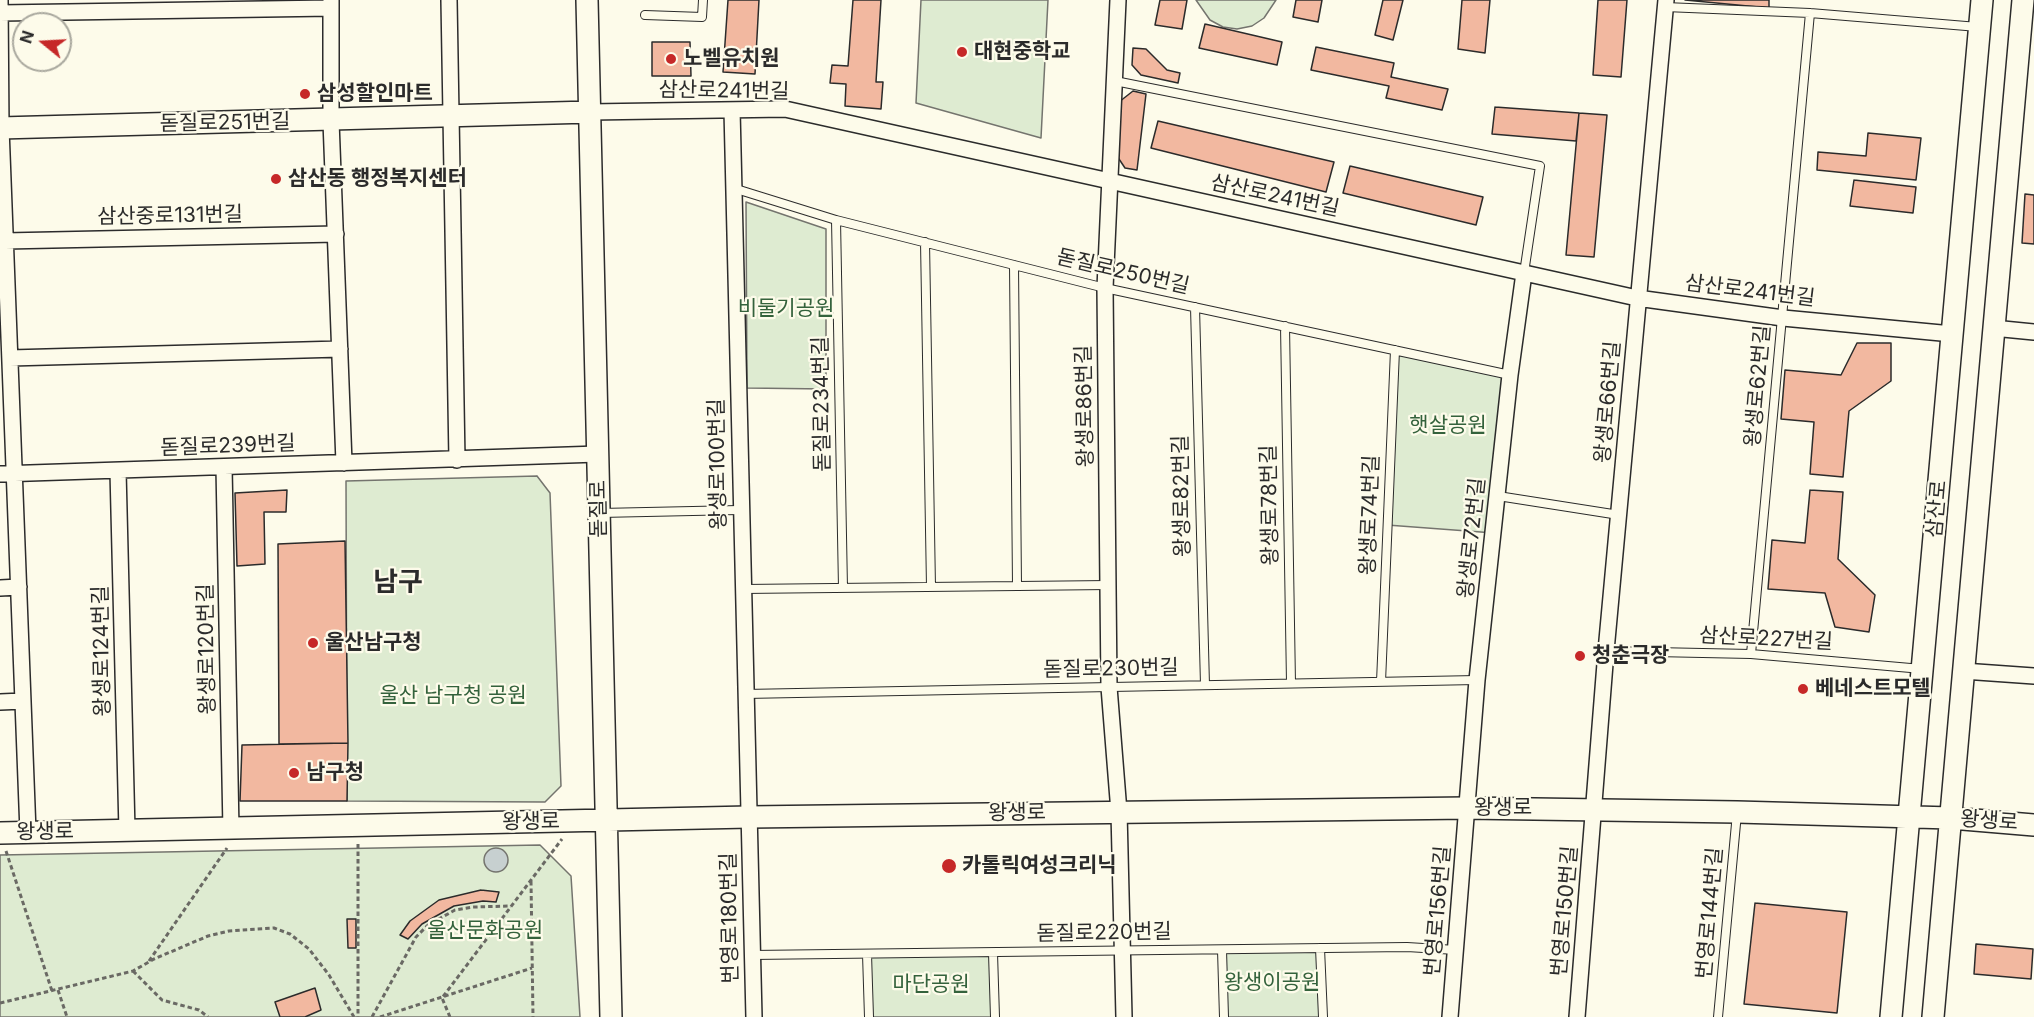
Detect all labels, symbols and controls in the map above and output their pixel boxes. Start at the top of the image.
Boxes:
north arrow [12,12,72,72]
text: N [15,28,38,46]
place label: 대현중학교 [974,39,1071,65]
marker: 대현중학교 [955,45,969,59]
place label: 노벨유치원 [683,46,780,72]
marker: 노벨유치원 [664,52,678,66]
street label: 삼산로241번길 [658,77,790,105]
place label: 삼성할인마트 [317,81,433,107]
marker: 삼성할인마트 [298,87,312,101]
street label: 돋질로251번길 [159,109,291,137]
place label: 삼산동 행정복지센터 [288,166,467,192]
street label: 삼산로241번길 [1208,170,1342,222]
marker: 삼산동 행정복지센터 [269,172,283,186]
street label: 삼산중로131번길 [97,202,243,230]
street label: 돋질로250번길 [1054,244,1192,300]
street label: 삼산로241번길 [1684,271,1816,311]
park label: 비둘기공원 [738,296,834,322]
street label: 왕생로62번길 [1740,324,1776,448]
street label: 돋질로234번길 [808,336,836,472]
street label: 왕생로66번길 [1590,340,1626,464]
street label: 왕생로86번길 [1071,344,1099,468]
street label: 왕생로100번길 [704,398,732,530]
park label: 햇살공원 [1409,413,1487,439]
street label: 돋질로239번길 [160,431,296,461]
street label: 왕생로82번길 [1168,435,1196,557]
street label: 왕생로78번길 [1256,444,1284,566]
street label: 왕생로74번길 [1355,454,1385,576]
street label: 왕생로72번길 [1453,476,1491,600]
street label: 삼산로 [1922,479,1952,539]
street label: 돋질로 [586,480,612,538]
district label: 남구 [373,567,423,599]
street label: 왕생로120번길 [193,583,221,715]
street label: 왕생로124번길 [88,585,116,717]
street label: 삼산로227번길 [1698,623,1834,655]
place label: 울산남구청 [325,630,422,656]
marker: 울산남구청 [306,636,320,650]
place label: 청춘극장 [1592,643,1669,669]
marker: 청춘극장 [1573,649,1587,663]
street label: 돋질로230번길 [1043,655,1179,683]
place label: 베네스트모텔 [1815,676,1931,702]
marker: 베네스트모텔 [1796,682,1810,696]
park label: 울산 남구청 공원 [379,683,527,709]
place label: 남구청 [306,760,364,786]
marker: 남구청 [287,766,301,780]
street label: 왕생로 [1474,795,1532,821]
street label: 왕생로 [988,800,1046,826]
street label: 왕생로 [1959,806,2019,836]
street label: 왕생로 [502,809,560,835]
street label: 왕생로 [16,819,74,845]
street label: 번영로156번길 [1420,845,1456,977]
street label: 번영로150번길 [1547,845,1583,977]
street label: 번영로144번길 [1692,846,1728,980]
street label: 번영로180번길 [716,852,744,984]
place label: 카톨릭여성크리닉 [962,853,1117,879]
marker: 카톨릭여성크리닉 [940,857,958,875]
park label: 울산문화공원 [427,918,543,944]
street label: 돋질로220번길 [1036,919,1172,947]
park label: 왕생이공원 [1224,970,1320,996]
park label: 마단공원 [892,972,970,998]

